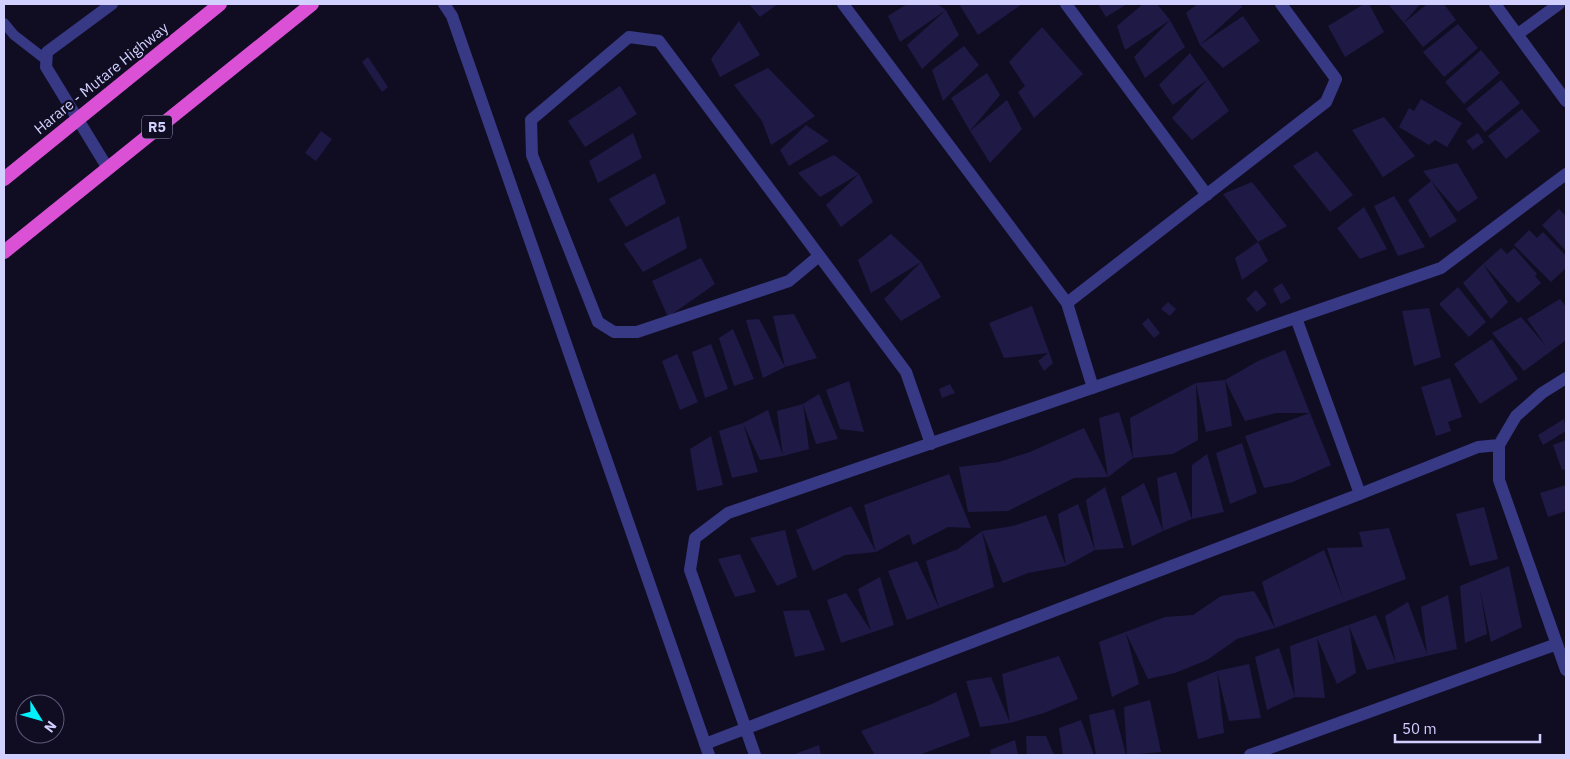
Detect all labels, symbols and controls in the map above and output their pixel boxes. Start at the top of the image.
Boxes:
street label: Harare - Mutare Highway [30,18,172,138]
road number: R5 [142,115,172,138]
north arrow [15,694,65,744]
scale bar [1395,712,1540,744]
text: N [40,717,61,736]
text: 50 m [1402,719,1437,738]

